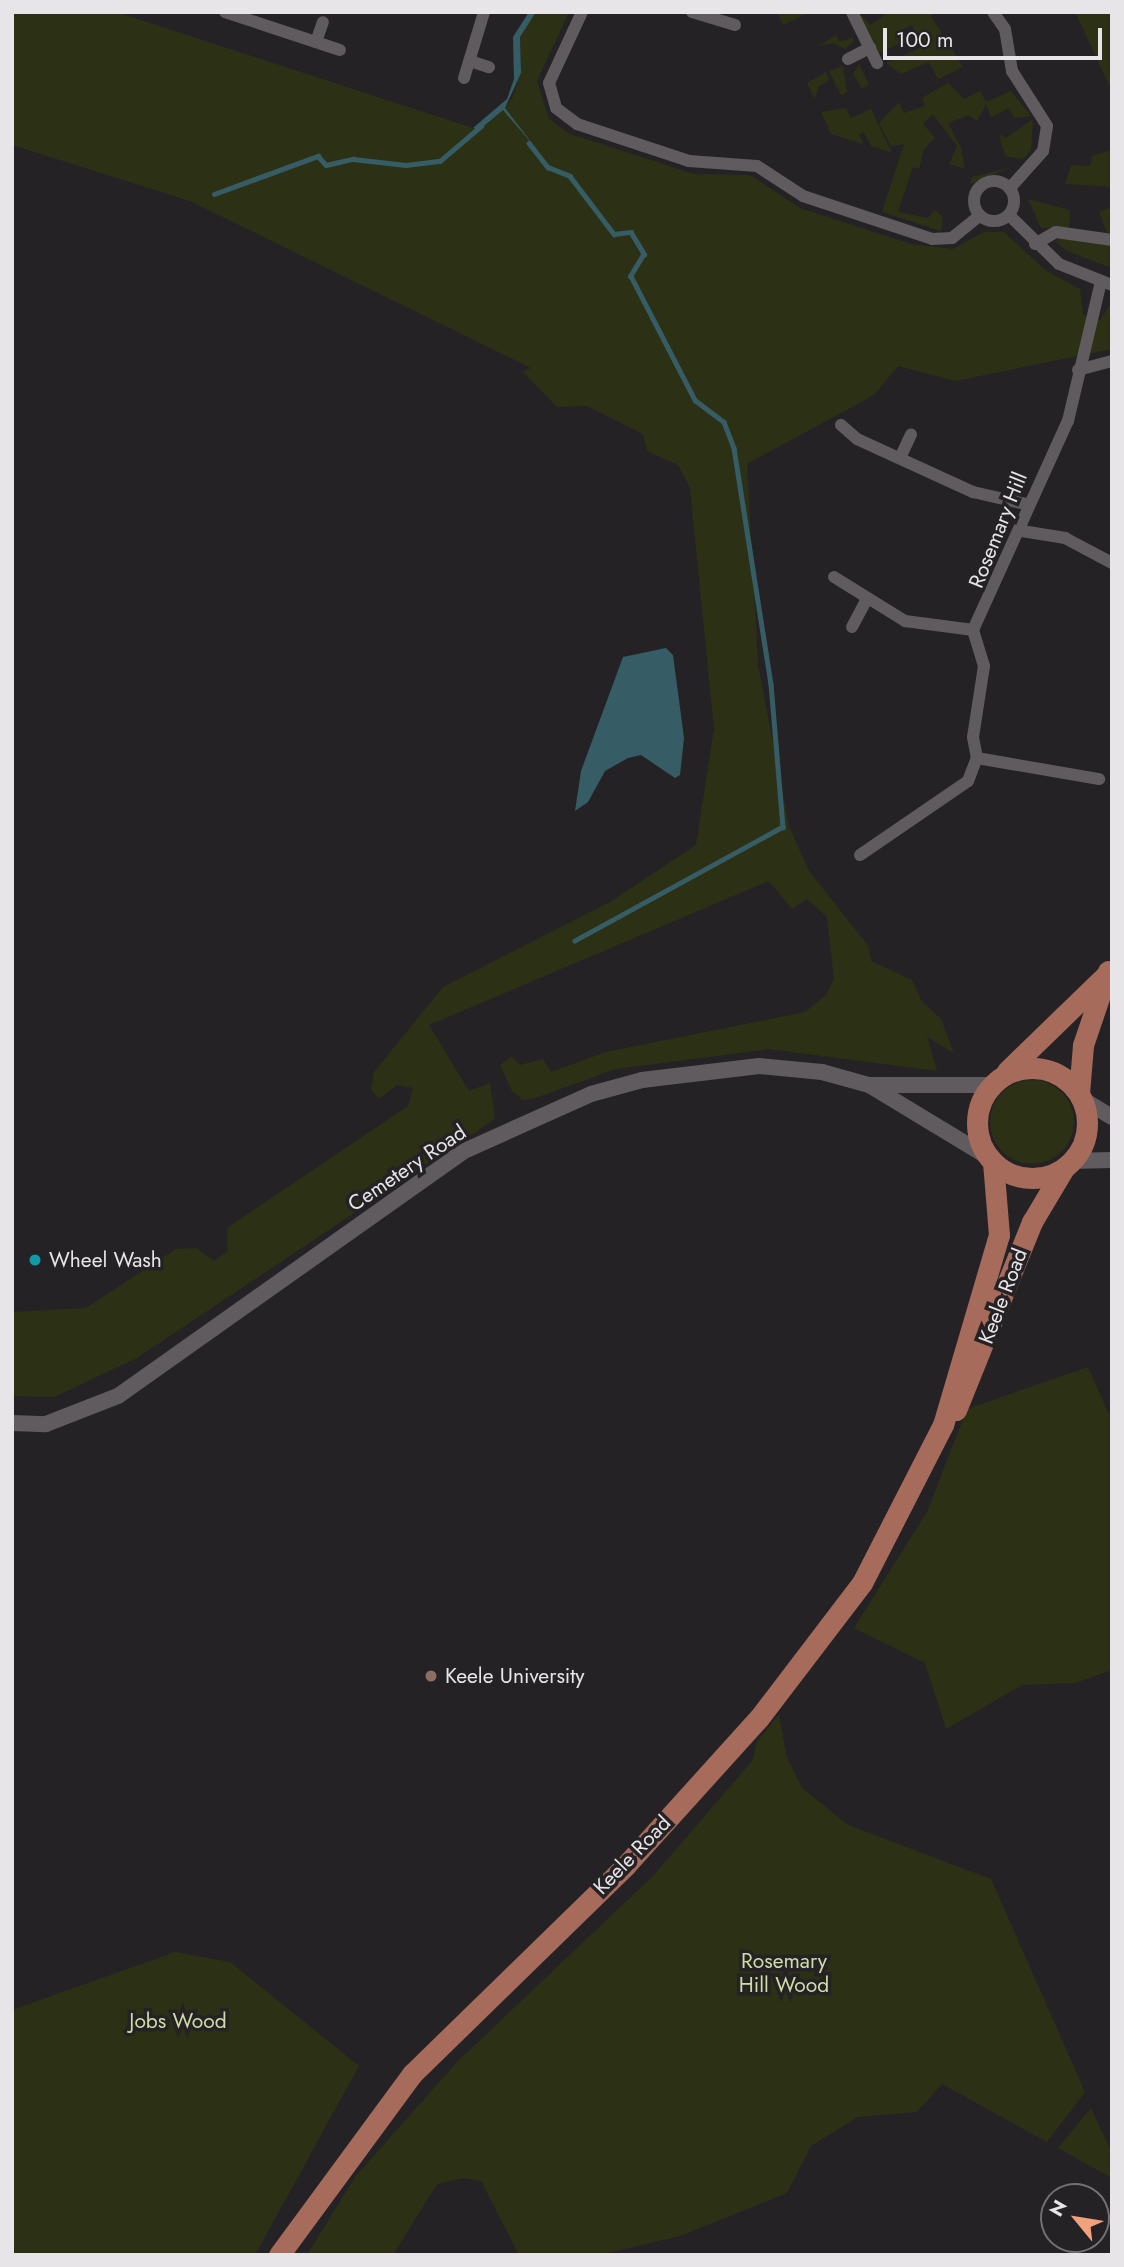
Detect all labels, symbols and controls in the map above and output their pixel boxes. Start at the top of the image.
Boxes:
scale bar [886,14,1105,58]
text: 100 m [896,25,953,55]
street label: Rosemary Hill [963,468,1033,592]
street label: Cemetery Road [343,1119,471,1217]
street label: Keele Road [973,1245,1033,1347]
place label: Wheel Wash [49,1247,162,1273]
marker: Wheel Wash [27,1252,43,1268]
place label: Keele University [445,1663,585,1689]
marker: Keele University [423,1668,439,1684]
street label: Keele Road [588,1810,676,1900]
park label: Rosemary Hill Wood [739,1948,829,1998]
park label: Jobs Wood [129,2008,227,2034]
north arrow [1040,2183,1110,2253]
text: N [1043,2195,1074,2222]

